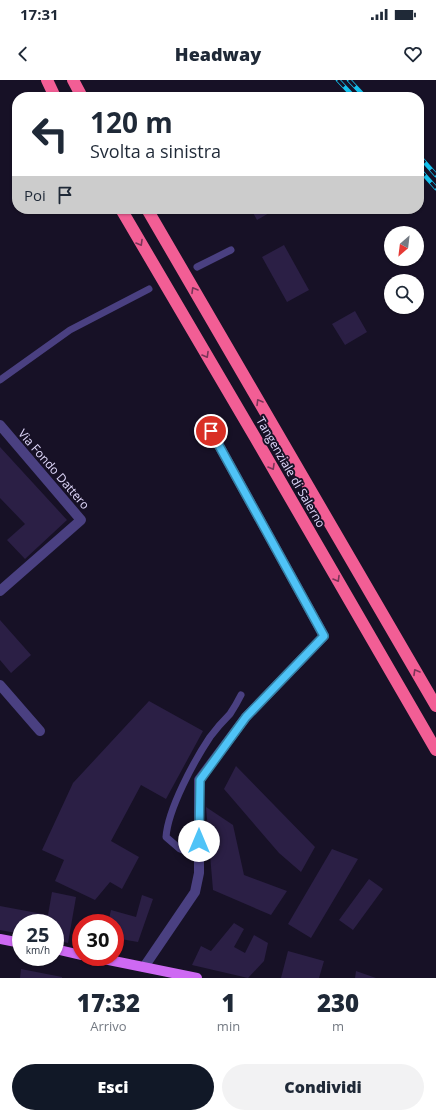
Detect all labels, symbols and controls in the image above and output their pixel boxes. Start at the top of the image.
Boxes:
text: 17:31 [20,4,59,24]
text: Headway [175,42,261,66]
icon: back [12,43,34,65]
icon: heart [402,43,424,65]
text: 120 m [90,103,173,141]
icon: left [24,108,76,160]
text: Svolta a sinistra [90,139,221,163]
icon: arrive [54,184,76,206]
text: Poi [24,185,46,205]
north arrow [384,226,424,266]
map controls [384,226,424,314]
one-way arrow [136,239,143,246]
button: search [384,274,424,314]
one-way arrow [191,287,198,294]
one-way arrow [201,351,208,358]
one-way arrow [257,399,264,406]
street label: Tangenziale di Salerno [252,413,330,531]
pin [194,414,228,448]
icon: arrive [200,420,222,442]
street label: Via Fondo Dattero [14,425,94,513]
one-way arrow [268,463,275,470]
one-way arrow [333,575,340,582]
one-way arrow [414,669,421,676]
position arrow [178,820,220,862]
speed limit sign: 30 [72,914,124,966]
text: 25 [27,921,49,948]
text: km/h [26,943,50,957]
text: 17:32 [77,986,140,1019]
text: 1 [221,986,236,1019]
text: 230 [317,986,359,1019]
text: Arrivo [90,1017,127,1035]
text: min [217,1017,240,1035]
text: m [332,1017,344,1035]
button: Esci [12,1064,214,1110]
button: Condividi [222,1064,424,1110]

